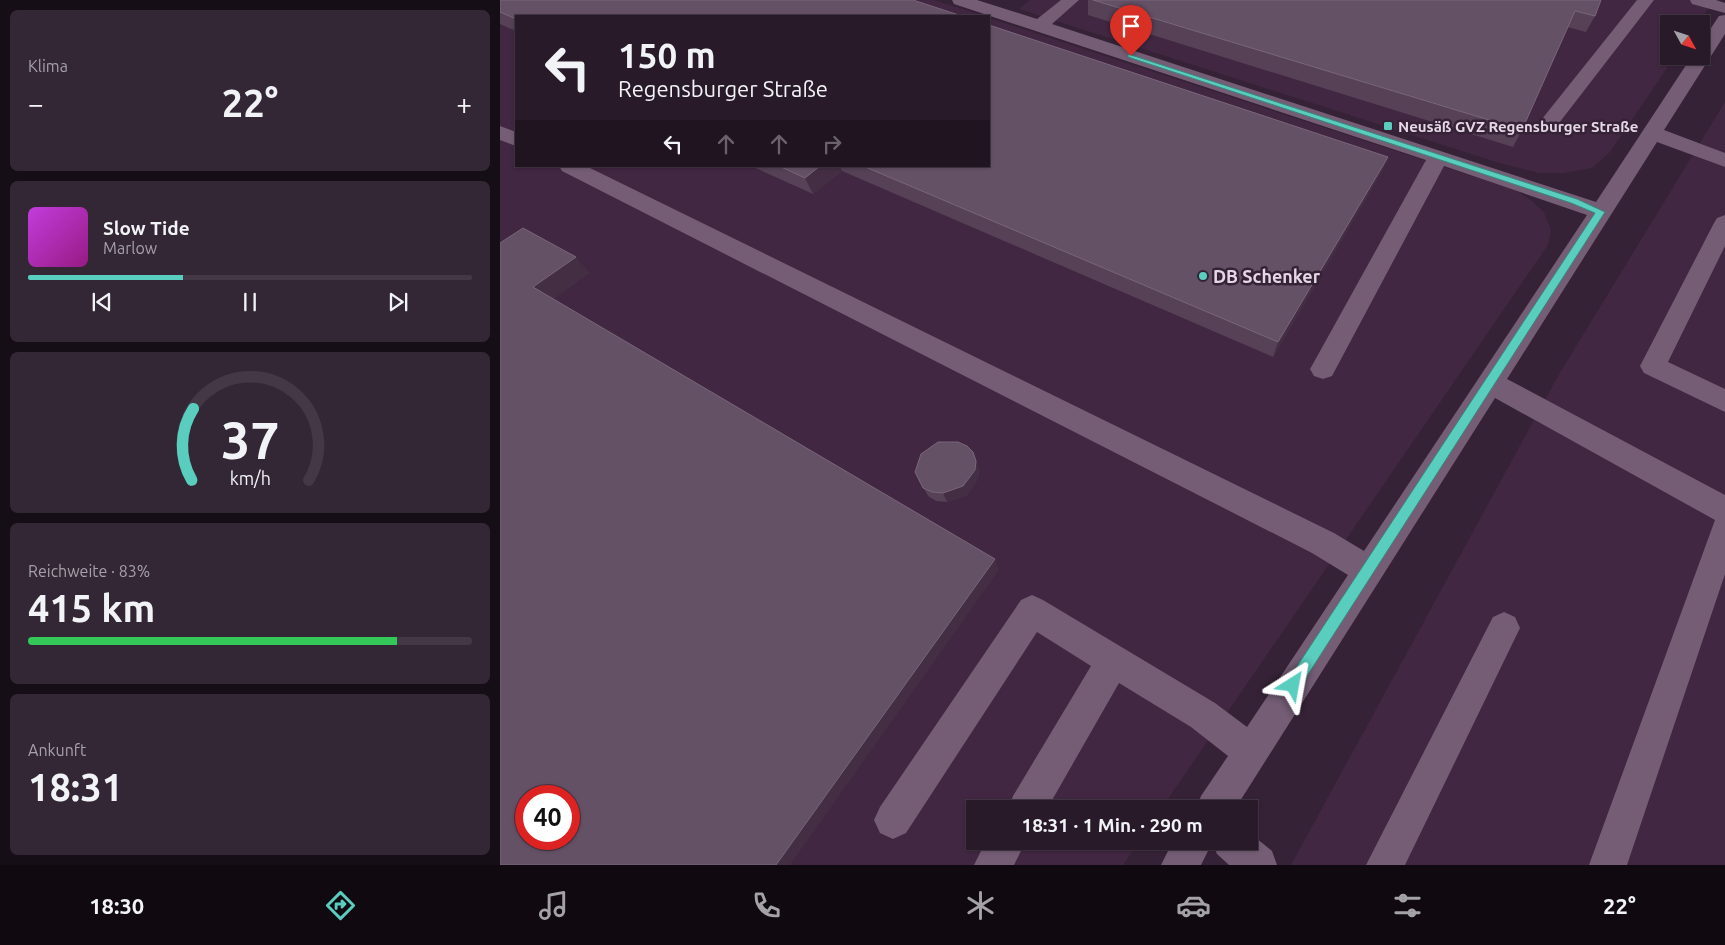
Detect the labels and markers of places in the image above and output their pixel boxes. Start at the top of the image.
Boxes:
pin [1110,5,1152,56]
place label: Neusäß GVZ Regensburger Straße [1398,118,1638,135]
marker: Neusäß GVZ Regensburger Straße [1382,120,1394,132]
place label: DB Schenker [1213,266,1321,286]
marker: DB Schenker [1197,270,1209,282]

